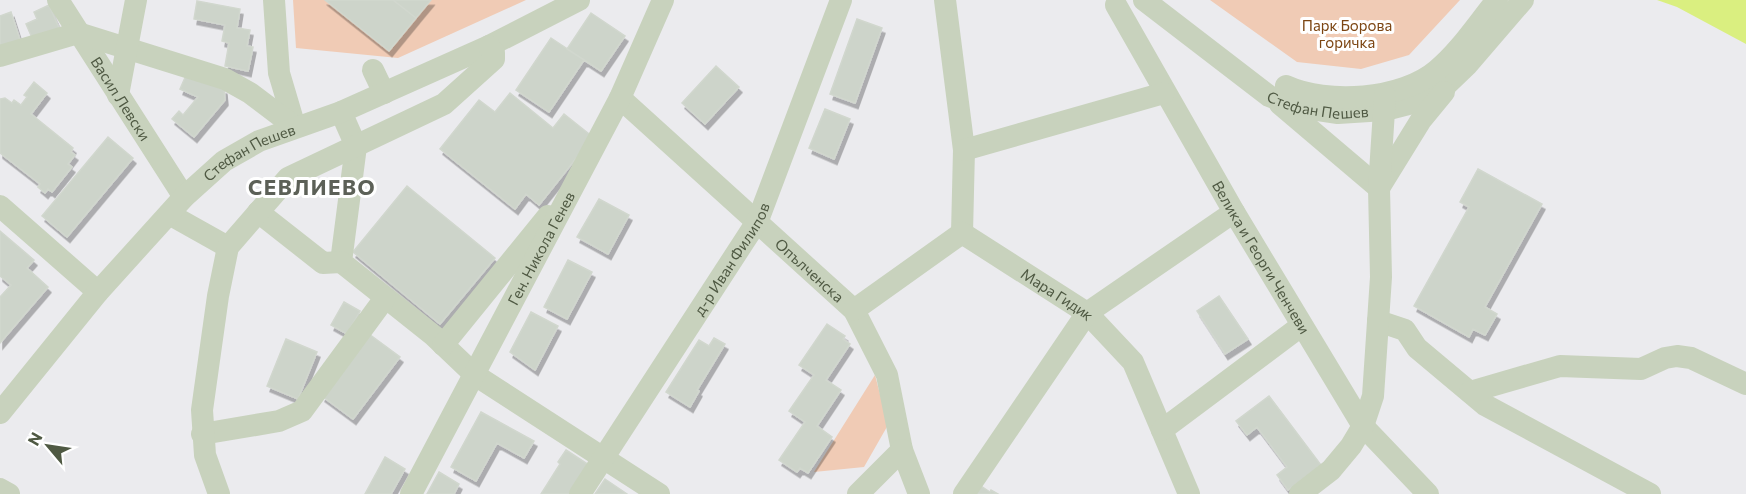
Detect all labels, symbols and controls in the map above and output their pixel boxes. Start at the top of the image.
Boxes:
park label: Парк Борова горичка [1302,16,1392,51]
street label: Васил Левски [88,53,155,144]
street label: Стефан Пешев [1265,87,1369,122]
street label: Стефан Пешев [199,120,298,185]
district label: СЕВЛИЕВО [248,174,376,199]
street label: Велика и Георги Ченчеви [1209,177,1314,337]
street label: Ген. Никола Генев [503,188,578,308]
street label: д-р Иван Филипов [690,200,773,318]
street label: Опълченска [772,234,848,306]
street label: Мара Гидик [1018,264,1098,324]
north arrow [18,416,78,476]
text: N [23,429,46,448]

